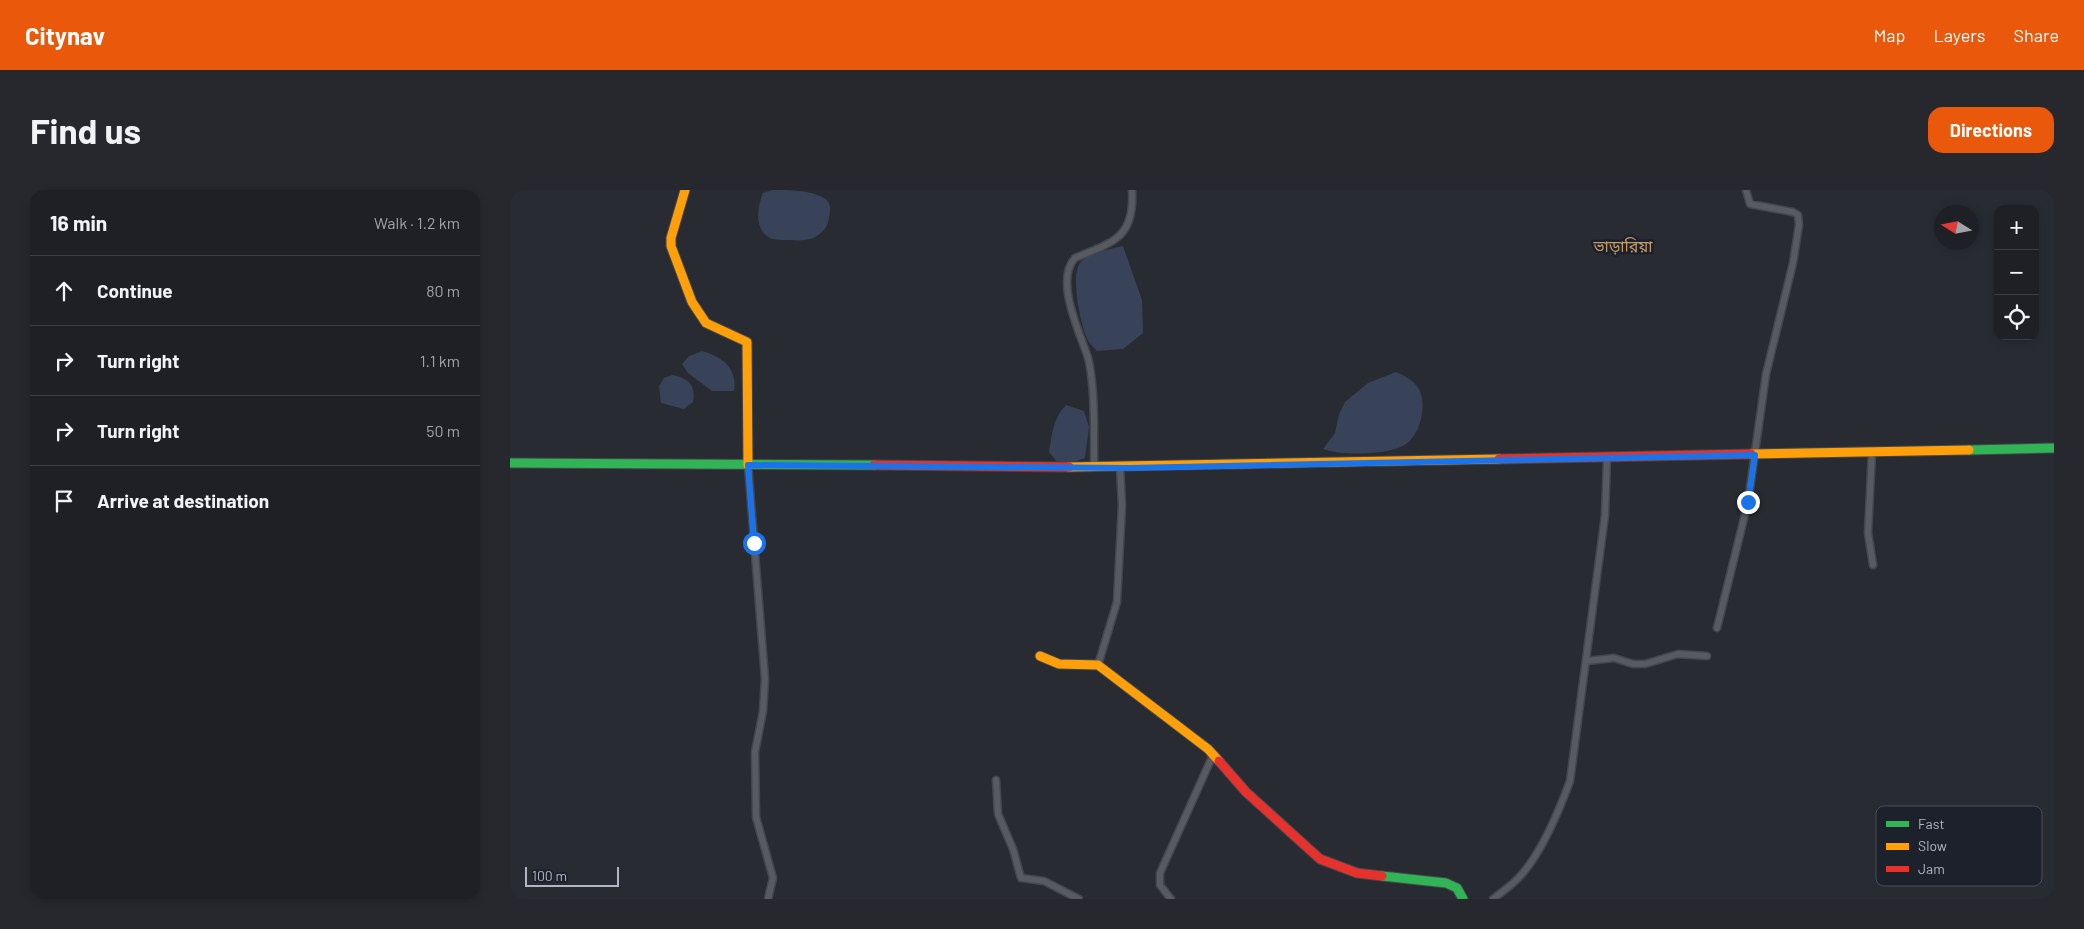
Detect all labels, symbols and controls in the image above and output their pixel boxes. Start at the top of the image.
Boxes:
text: Citynav [25,21,105,50]
text: Map [1873,24,1905,46]
text: Layers [1933,24,1986,46]
text: Share [2014,24,2059,46]
button: Directions [1928,107,2054,153]
text: Find us [30,109,141,151]
north arrow [1934,205,1979,250]
map controls [1994,205,2039,340]
button: + [1994,205,2039,250]
text: 16 min [50,210,107,235]
text: Walk · 1.2 km [374,213,460,232]
district label: ভাড়ারিয়া [1592,236,1653,255]
button: − [1994,250,2039,295]
icon: ahead [50,277,78,305]
text: Continue [97,279,173,302]
text: 80 m [426,281,460,300]
button: locate [1994,295,2039,340]
icon: right [50,347,78,375]
text: Turn right [97,349,179,372]
text: 1.1 km [420,351,460,370]
icon: right [50,417,78,445]
text: Turn right [97,419,179,442]
text: 50 m [426,421,460,440]
icon: arrive [50,487,78,515]
text: Arrive at destination [97,489,269,512]
route end [1737,491,1760,514]
route start [743,532,766,555]
legend [1876,806,2042,886]
text: Fast [1918,815,1944,832]
text: Slow [1918,837,1947,854]
text: Jam [1918,860,1945,877]
scale bar [525,864,619,887]
text: 100 m [532,867,567,884]

